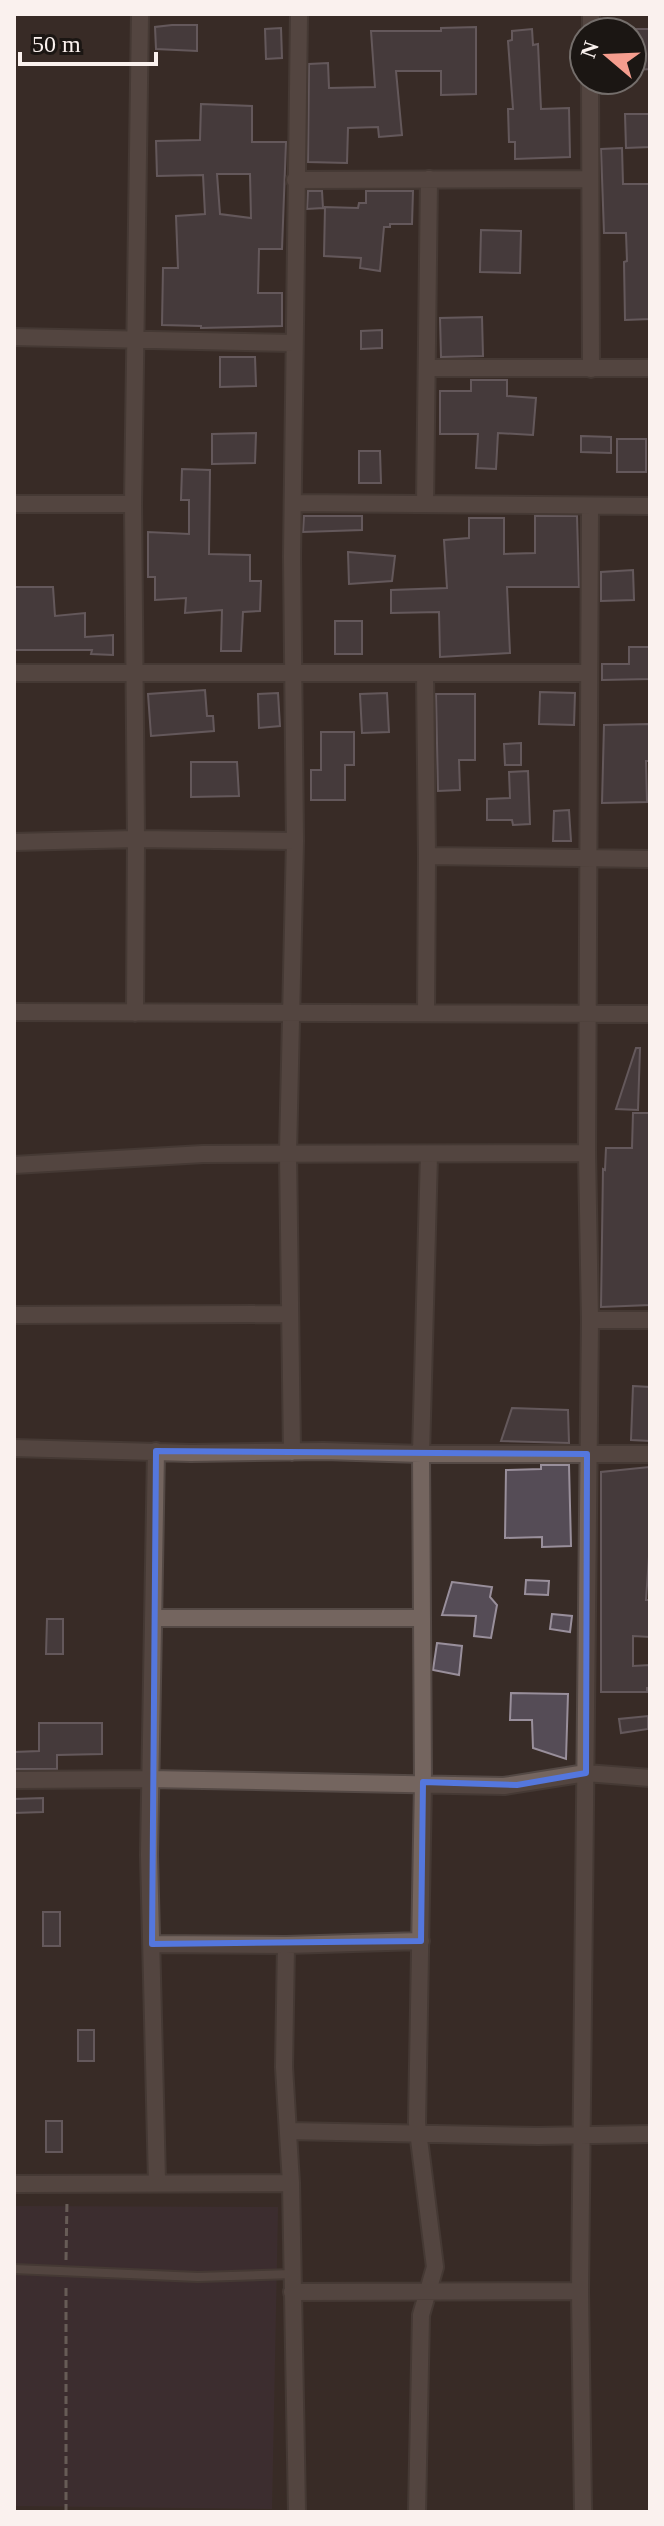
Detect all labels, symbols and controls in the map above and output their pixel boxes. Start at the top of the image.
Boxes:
scale bar [20,16,156,66]
north arrow [568,16,648,96]
text: 50 m [32,31,81,57]
text: N [575,38,604,61]

